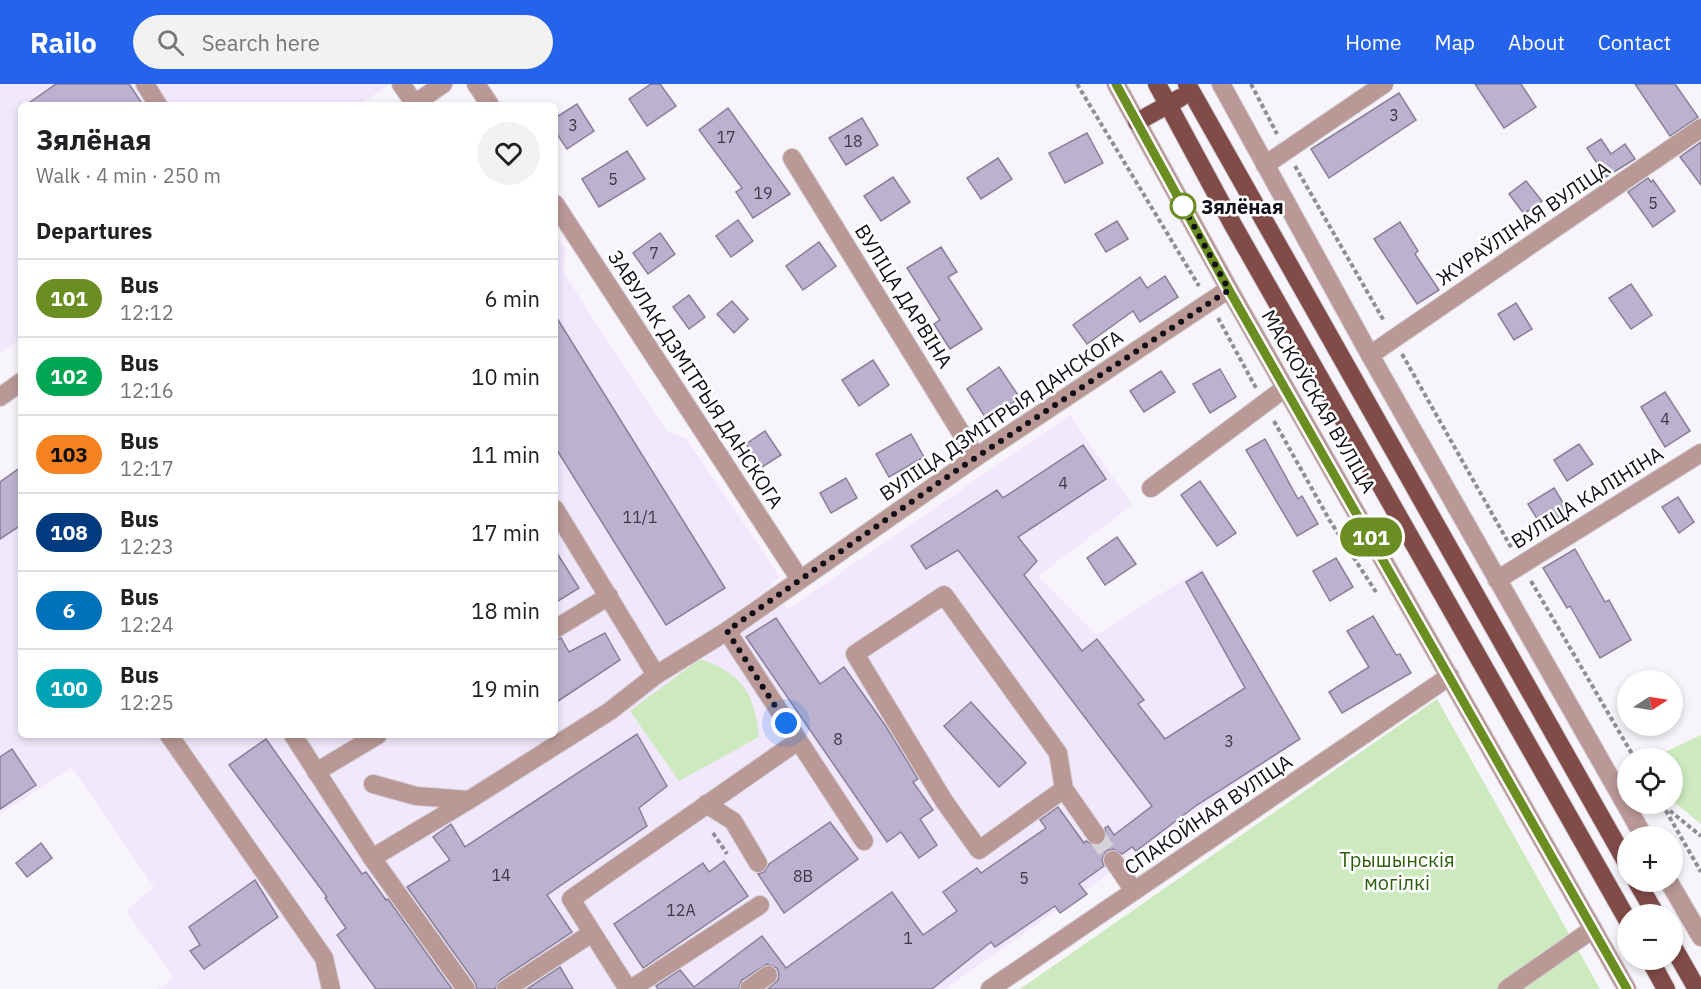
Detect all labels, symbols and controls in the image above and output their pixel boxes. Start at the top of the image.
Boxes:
search box [133,15,553,69]
text: Railo [30,24,97,61]
icon: search [154,26,187,59]
text: Search here [202,28,320,57]
text: Home [1345,28,1402,56]
text: Map [1435,28,1475,56]
text: About [1508,28,1565,56]
text: Contact [1598,28,1671,56]
house number: 3 [1389,105,1399,125]
house number: 3 [568,115,578,135]
text: Зялёная [36,121,152,158]
button: heart [477,122,540,185]
house number: 17 [716,127,736,147]
house number: 18 [843,131,863,151]
street label: ЖУРАЎЛІНАЯ ВУЛІЦА [1431,155,1615,291]
text: Walk · 4 min · 250 m [36,162,221,189]
house number: 5 [608,169,618,189]
house number: 19 [753,183,773,203]
marker: Зялёная [1170,193,1196,219]
place label: Зялёная [1201,193,1284,220]
house number: 5 [1648,193,1658,213]
text: Departures [36,216,152,245]
street label: ВУЛІЦА ДАРВІНА [849,219,959,373]
house number: 7 [649,243,659,263]
street label: ЗАВУЛАК ДЗМІТРЫЯ ДАНСКОГА [602,244,790,514]
text: Bus [120,270,159,299]
text: 101 [50,284,88,312]
text: 6 min [484,284,540,313]
text: 12:12 [120,299,174,326]
street label: МАСКОЎСКАЯ ВУЛІЦА [1255,304,1383,498]
street label: ВУЛІЦА ДЗМІТРЫЯ ДАНСКОГА [874,323,1128,507]
text: Bus [120,348,159,377]
text: 102 [50,362,88,390]
text: 10 min [471,362,540,391]
text: 12:16 [120,377,174,404]
house number: 4 [1660,409,1670,429]
text: Bus [120,426,159,455]
street label: ВУЛІЦА КАЛІНІНА [1506,439,1668,555]
text: 103 [50,440,88,468]
text: 11 min [471,440,540,469]
text: 12:17 [120,455,174,482]
house number: 4 [1058,473,1068,493]
text: Bus [120,504,159,533]
house number: 11/1 [623,507,657,527]
text: 108 [50,518,88,546]
text: 17 min [471,518,540,547]
line badge: 101 [1336,518,1406,556]
text: 101 [1352,523,1390,551]
text: 12:23 [120,533,174,560]
text: Bus [120,582,159,611]
text: 6 [63,596,75,624]
text: 18 min [471,596,540,625]
text: 12:24 [120,611,174,638]
text: Bus [120,660,159,689]
north arrow [1617,670,1683,736]
map controls [1617,670,1683,970]
text: 100 [50,674,88,702]
text: 19 min [471,674,540,703]
text: 12:25 [120,689,174,716]
your location [771,708,801,738]
house number: 8 [833,729,843,749]
house number: 3 [1224,731,1234,751]
street label: СПАКОЙНАЯ ВУЛІЦА [1119,748,1297,880]
button: locate [1617,748,1683,814]
button: + [1617,826,1683,892]
park label: Трышынскія могілкі [1339,846,1455,896]
house number: 14 [491,865,511,885]
house number: 8В [793,866,813,886]
house number: 5 [1019,868,1029,888]
house number: 12А [666,900,696,920]
button: − [1617,904,1683,970]
house number: 1 [903,928,913,948]

